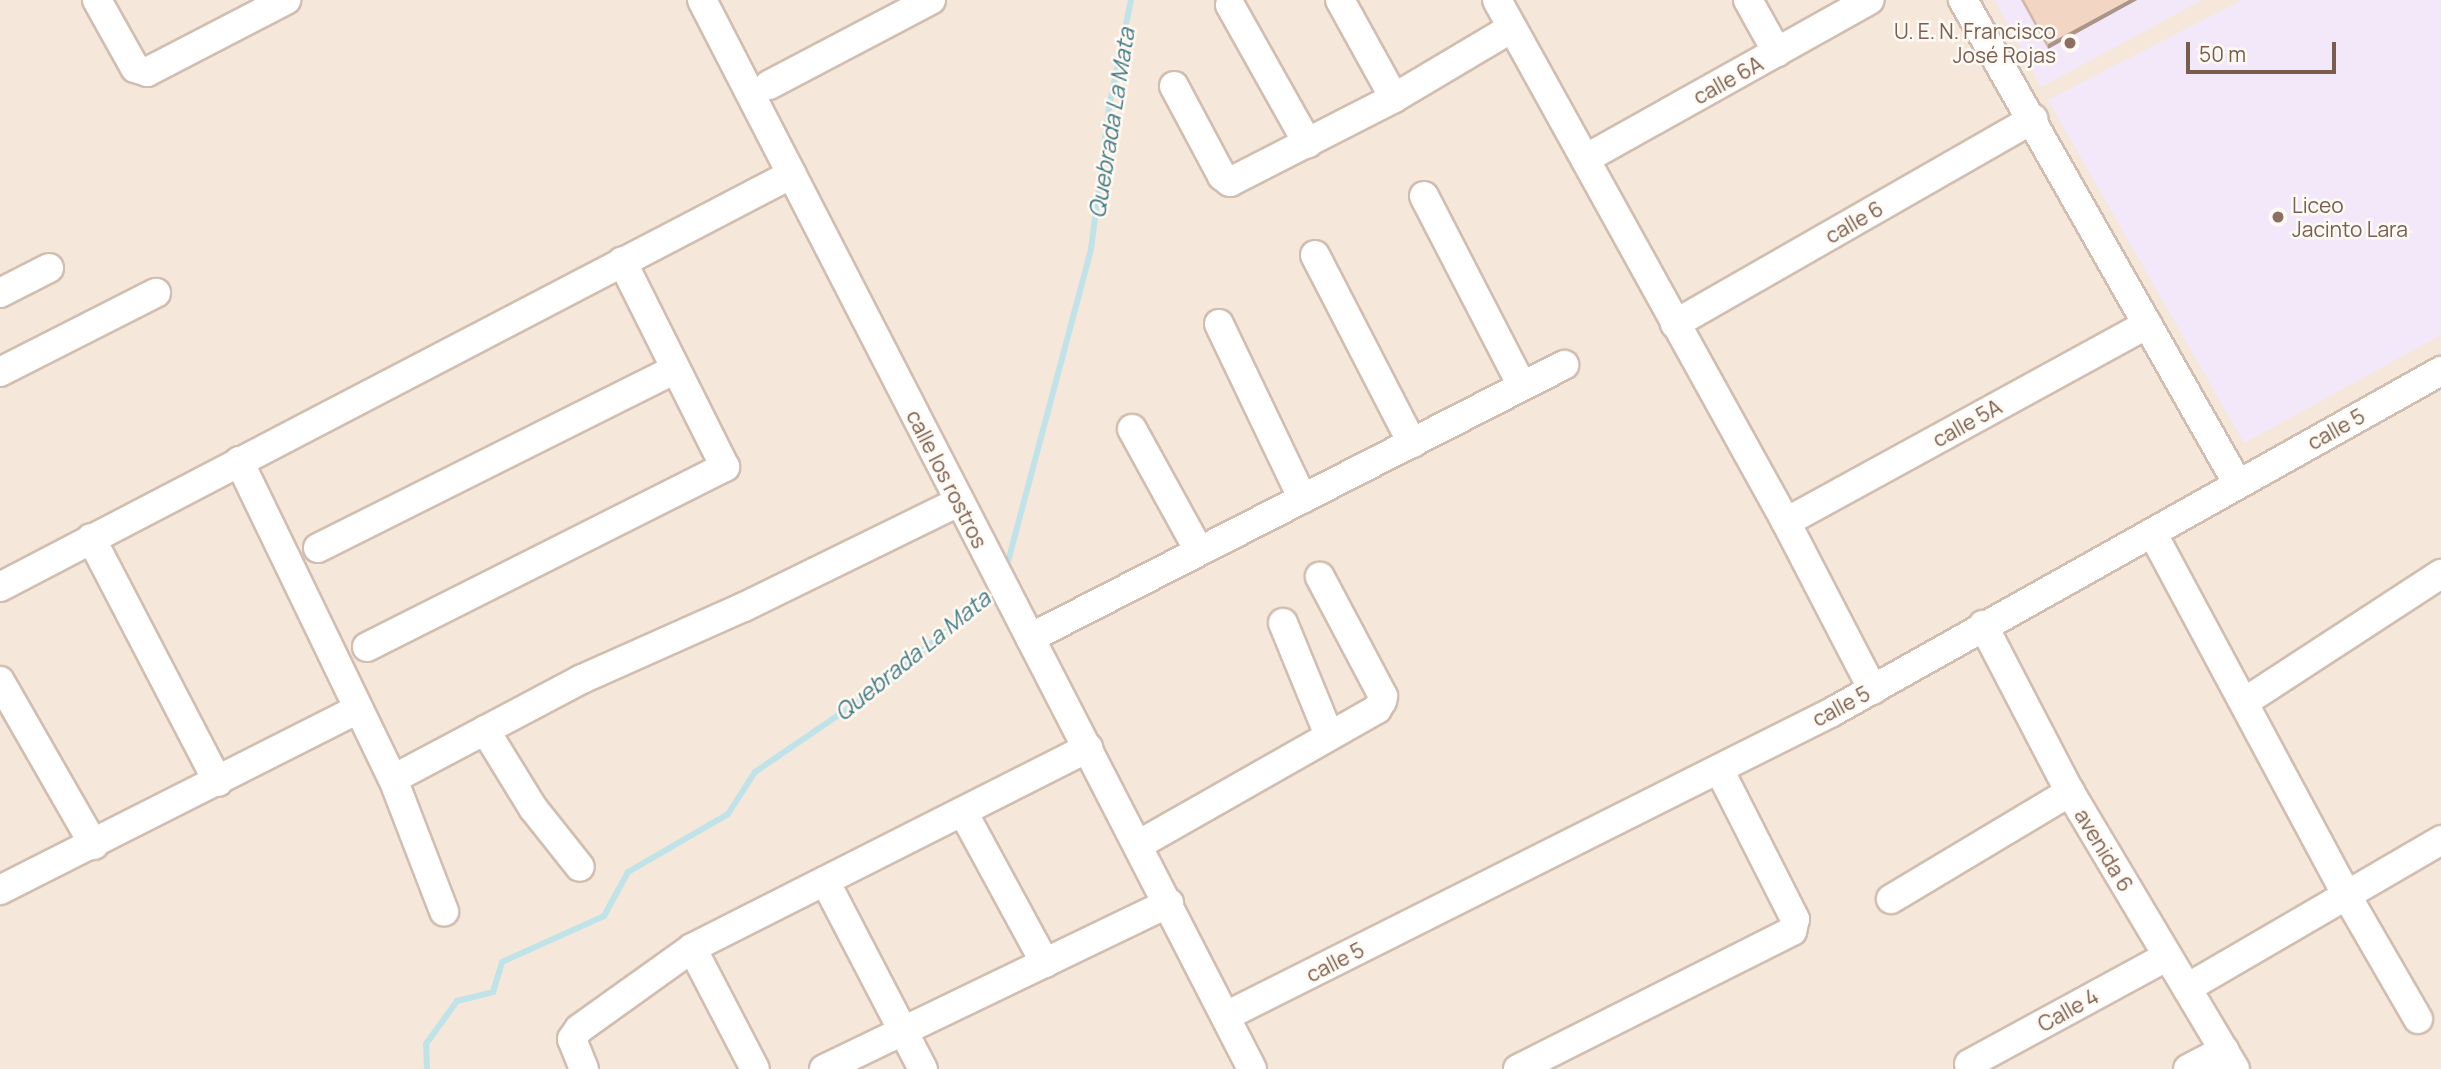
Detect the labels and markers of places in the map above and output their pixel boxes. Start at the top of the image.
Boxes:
place label: U. E. N. Francisco José Rojas [1894,18,2056,68]
marker: U. E. N. Francisco José Rojas [2062,35,2078,51]
place label: Liceo Jacinto Lara [2292,192,2408,242]
marker: Liceo Jacinto Lara [2270,209,2286,225]

